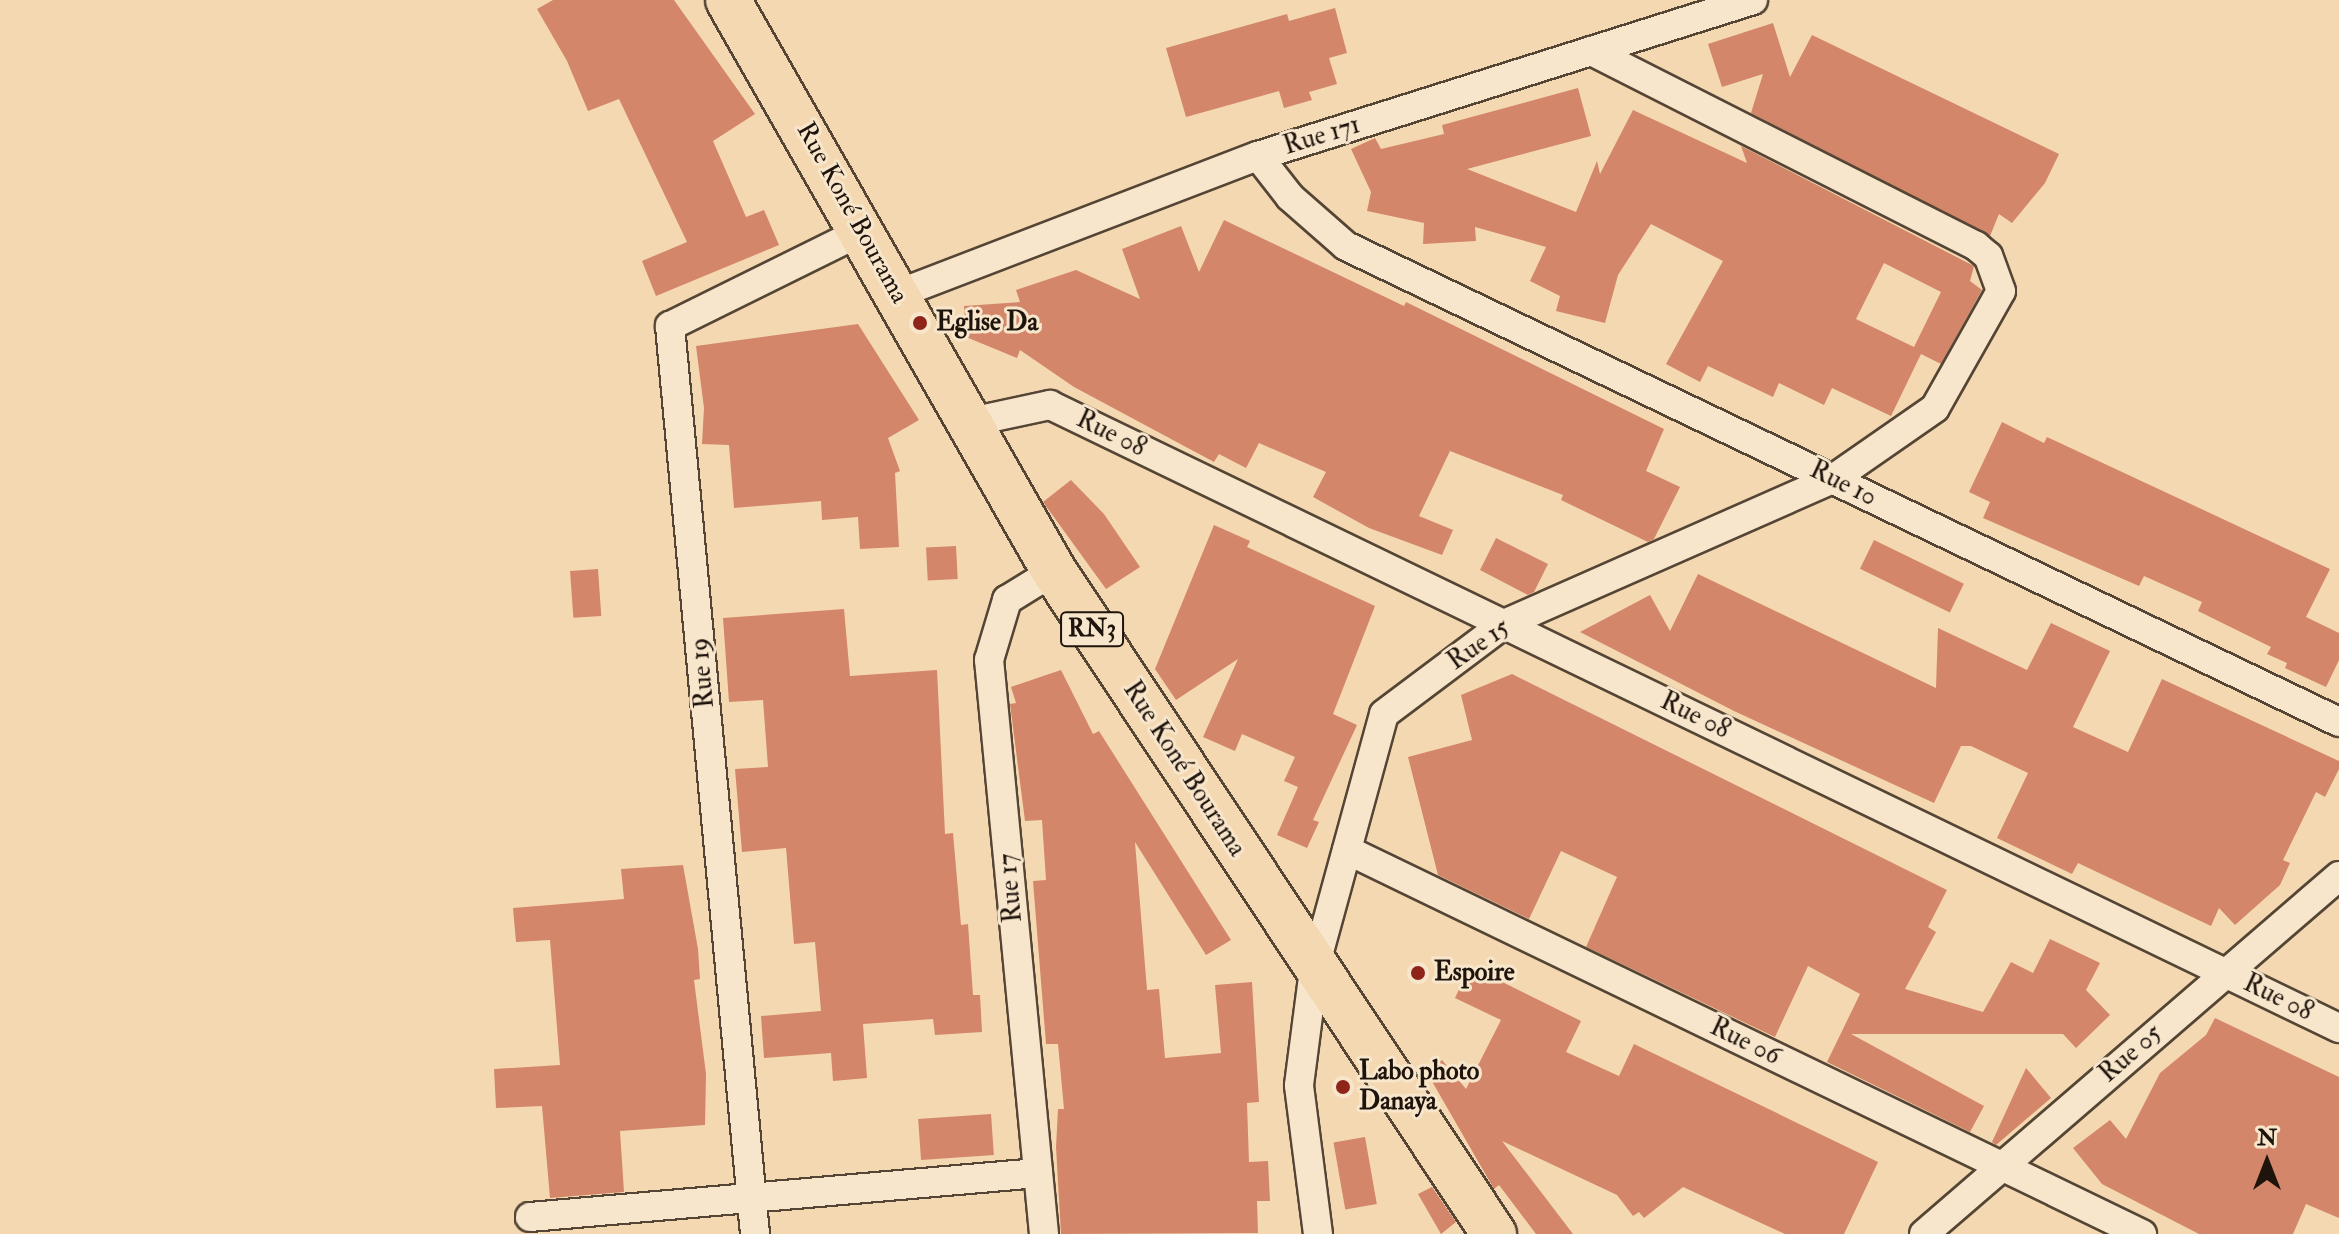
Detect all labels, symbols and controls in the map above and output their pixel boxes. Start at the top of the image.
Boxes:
street label: Rue 171 [1280,110,1364,162]
street label: Rue Koné Bourama [789,117,915,309]
place label: Eglise Da [936,307,1038,339]
marker: Eglise Da [911,314,929,332]
street label: Rue 08 [1071,404,1151,464]
street label: Rue 10 [1804,455,1882,513]
road number: RN3 [1060,609,1124,649]
street label: Rue 15 [1442,612,1516,678]
street label: Rue 19 [684,636,722,710]
street label: Rue Koné Bourama [1116,676,1252,862]
street label: Rue 08 [1655,686,1735,746]
street label: Rue 17 [992,852,1030,924]
place label: Espoire [1434,957,1515,989]
marker: Espoire [1409,964,1427,982]
street label: Rue 08 [2238,968,2318,1028]
street label: Rue 06 [1705,1012,1785,1072]
street label: Rue 05 [2093,1018,2169,1090]
place label: Labo photo Danaya [1359,1056,1479,1118]
marker: Labo photo Danaya [1334,1078,1352,1096]
north arrow [2227,1122,2307,1202]
text: N [2257,1124,2277,1152]

